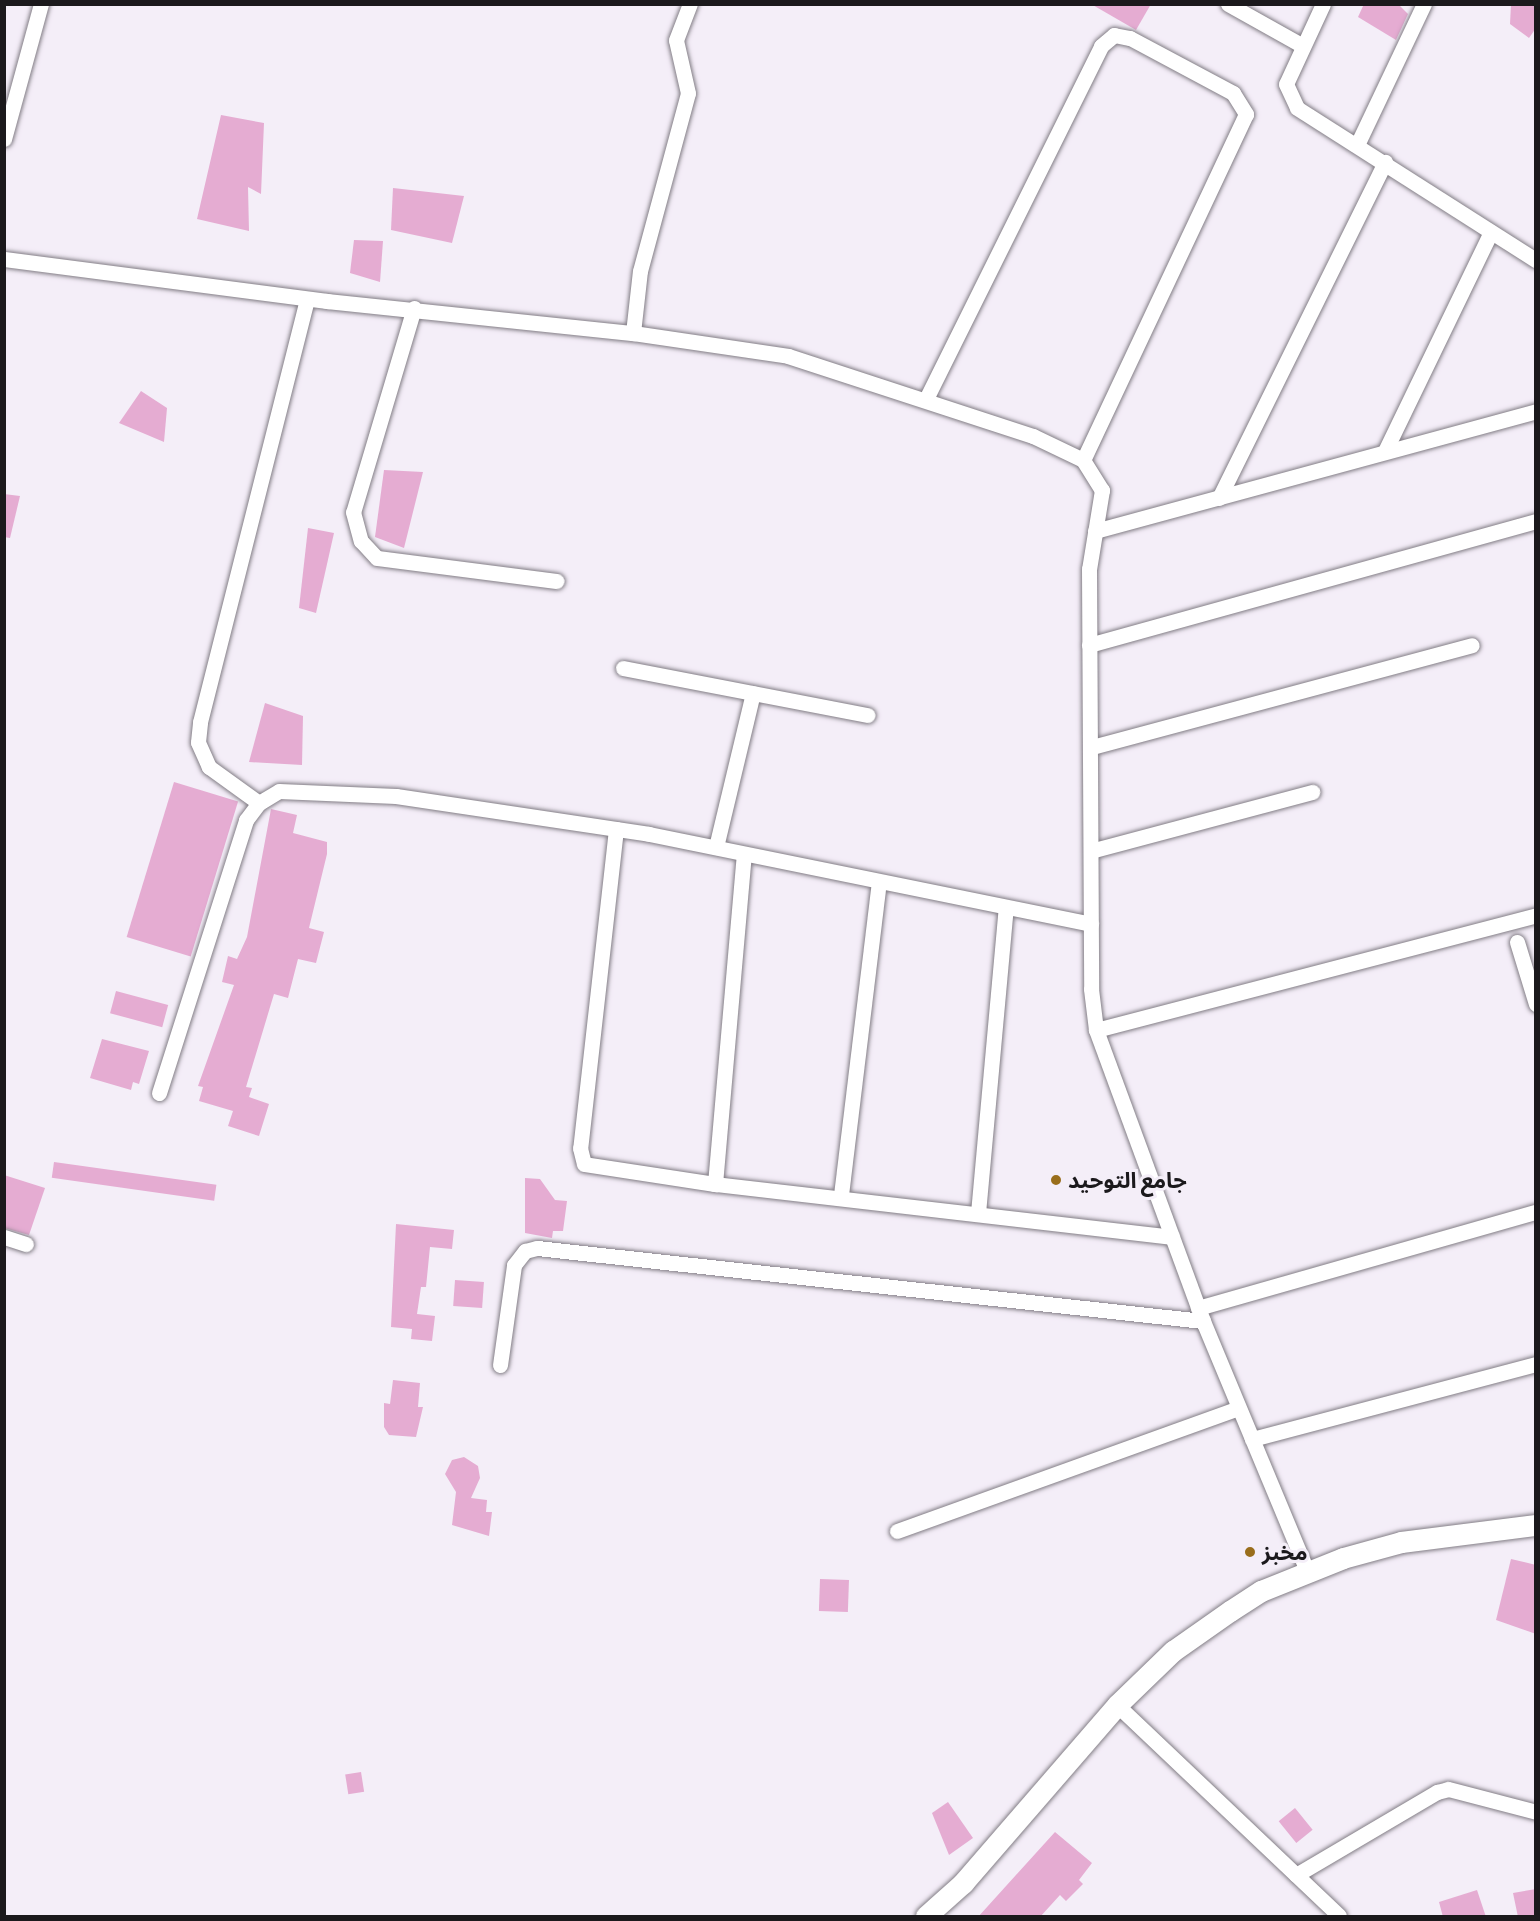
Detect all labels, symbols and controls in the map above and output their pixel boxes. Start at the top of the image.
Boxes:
place label: جامع التوحيد [1068,1167,1187,1193]
marker: جامع التوحيد [1049,1173,1063,1187]
place label: مخبز [1262,1539,1308,1565]
marker: مخبز [1243,1545,1257,1559]

